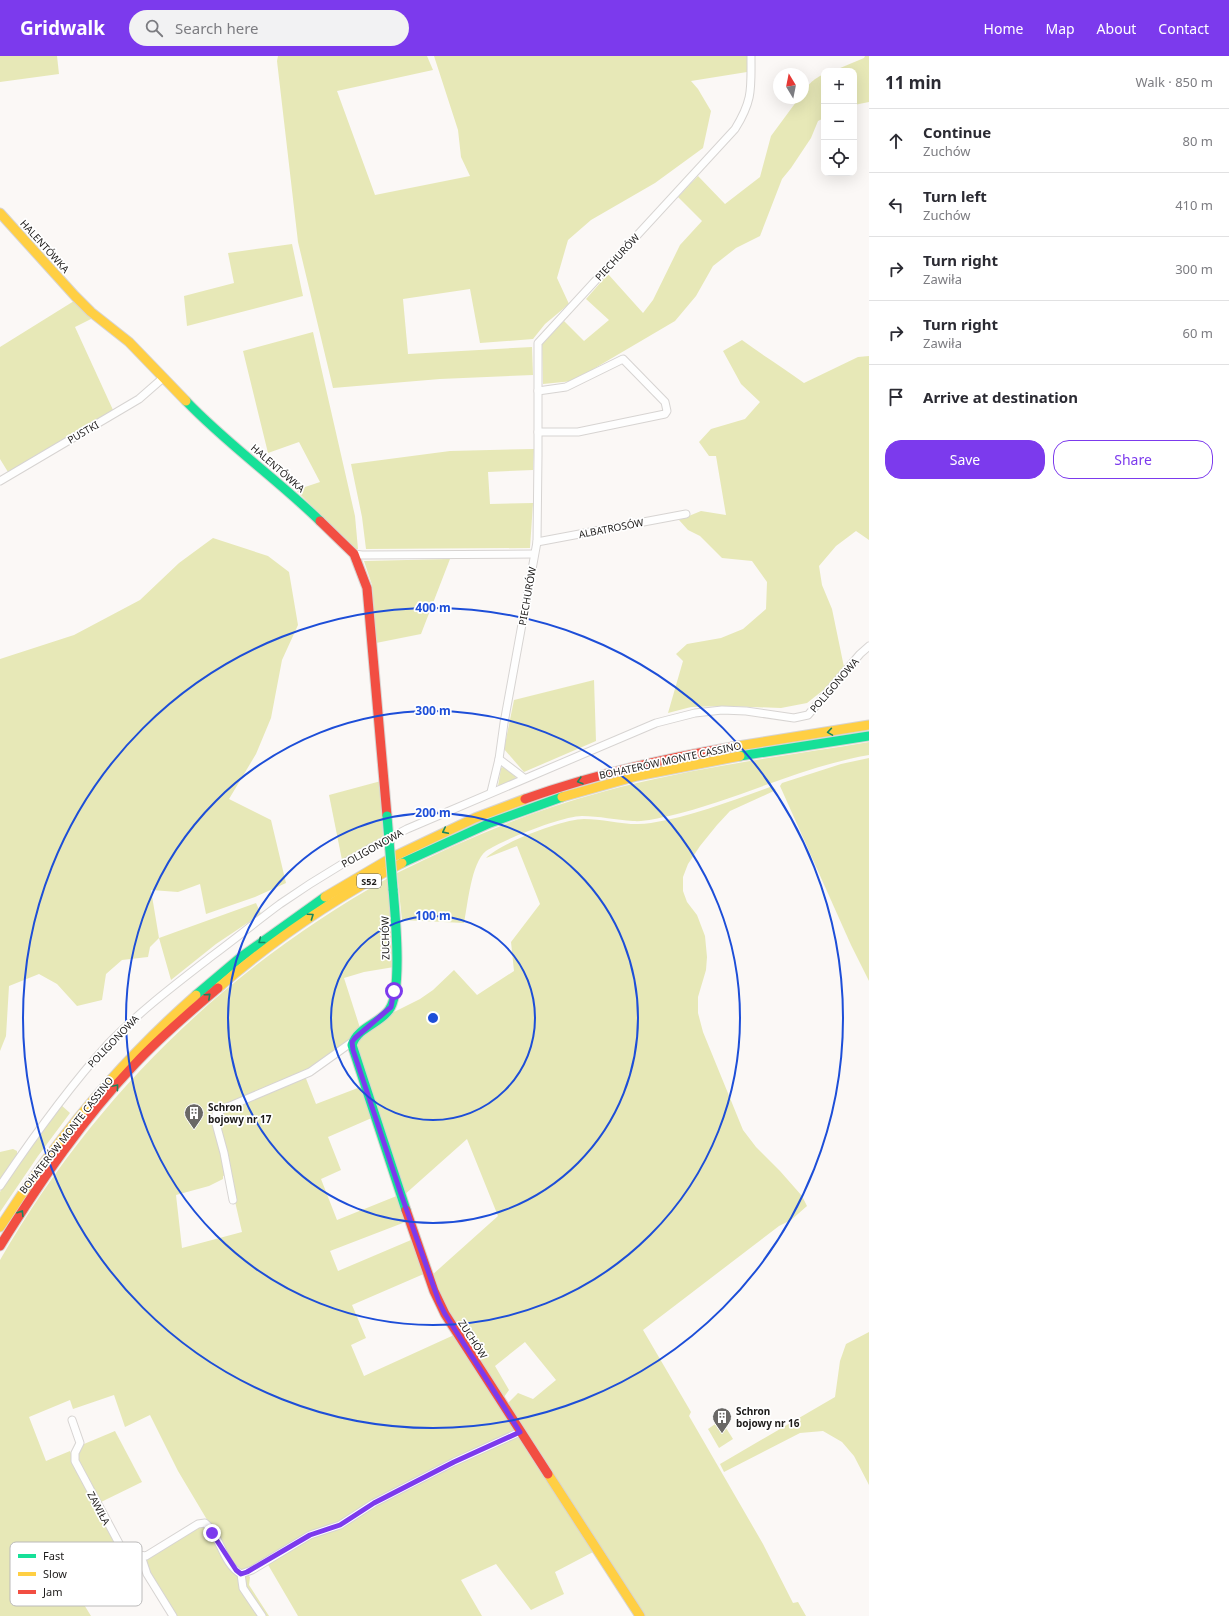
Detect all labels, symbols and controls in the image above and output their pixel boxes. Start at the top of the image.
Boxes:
search box [129,10,409,46]
text: Gridwalk [20,15,105,41]
icon: search [143,17,165,39]
text: Search here [175,18,259,38]
text: Home [984,19,1023,38]
text: Map [1045,19,1075,38]
text: About [1097,19,1136,38]
text: Contact [1158,19,1209,38]
north arrow [773,68,809,104]
map controls [821,68,857,176]
button: + [821,68,857,104]
text: 11 min [885,71,942,94]
text: Walk · 850 m [1135,73,1213,91]
button: − [821,104,857,140]
text: Continue [923,122,991,142]
icon: ahead [885,130,907,152]
text: 80 m [1183,132,1213,150]
button: locate [821,140,857,176]
text: Zuchów [923,142,971,160]
text: Turn left [923,186,987,206]
icon: left [885,194,907,216]
text: 410 m [1175,196,1213,214]
text: Zuchów [923,206,971,224]
street label: HALENTÓWKA [17,216,73,276]
street label: PIECHURÓW [592,230,643,283]
text: Turn right [923,250,998,270]
icon: right [885,258,907,280]
text: 300 m [1175,260,1213,278]
text: Zawiła [923,270,962,288]
text: Turn right [923,314,998,334]
icon: right [885,322,907,344]
text: 60 m [1183,324,1213,342]
text: Zawiła [923,334,962,352]
icon: arrive [885,386,907,408]
text: Arrive at destination [923,387,1078,407]
street label: PUSTKI [65,417,101,447]
button: Save [885,440,1045,479]
button: Share [1053,440,1213,479]
street label: HALENTÓWKA [248,441,308,496]
street label: ALBATROSÓW [577,515,645,541]
street label: PIECHURÓW [515,565,539,626]
text: 400 m [415,599,451,616]
street label: POLIGONOWA [806,654,862,715]
text: 300 m [415,702,451,719]
one-way arrow [827,727,834,736]
street label: BOHATERÓW MONTE CASSINO [598,738,743,782]
one-way arrow [576,776,583,785]
text: 200 m [415,804,451,821]
street label: POLIGONOWA [339,825,406,871]
one-way arrow [441,826,449,834]
road number: S52 [357,874,381,888]
text: 100 m [415,907,451,924]
one-way arrow [307,914,314,921]
street label: ZUCHÓW [378,915,392,960]
one-way arrow [259,936,266,943]
route start [385,982,403,1000]
one-way arrow [204,993,211,1000]
street label: POLIGONOWA [84,1011,142,1070]
centre of rings [426,1011,440,1025]
street label: BOHATERÓW MONTE CASSINO [16,1073,116,1196]
one-way arrow [111,1084,118,1091]
place label: Schron bojowy nr 17 [208,1100,272,1126]
building icon: Schron bojowy nr 17 [183,1102,205,1130]
one-way arrow [16,1210,23,1217]
street label: ZUCHÓW [455,1317,491,1362]
place label: Schron bojowy nr 16 [736,1404,800,1430]
building icon: Schron bojowy nr 16 [711,1406,733,1434]
street label: ZAWIŁA [84,1489,114,1528]
route end [203,1524,221,1542]
legend [10,1542,142,1606]
text: Fast [43,1548,64,1563]
text: Slow [43,1566,67,1581]
text: Jam [42,1584,62,1599]

